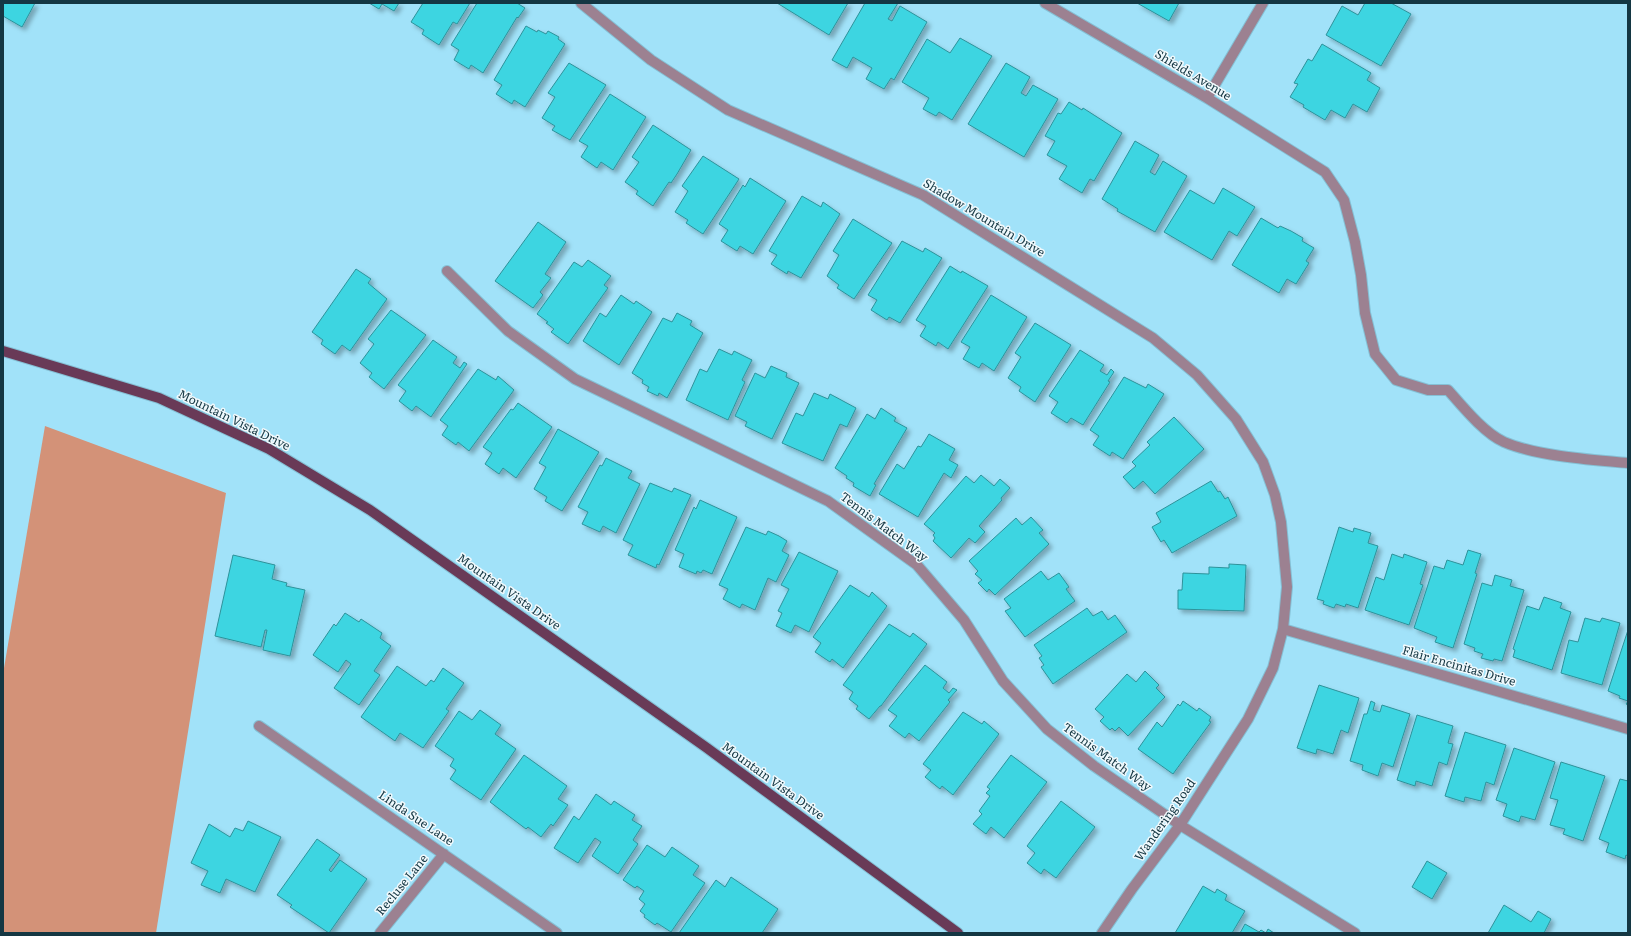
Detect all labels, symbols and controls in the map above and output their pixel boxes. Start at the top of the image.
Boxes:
street label: Shields Avenue [1152,44,1235,104]
street label: Shadow Mountain Drive [920,174,1049,261]
street label: Mountain Vista Drive [175,384,293,454]
street label: Tennis Match Way [837,487,933,565]
street label: Mountain Vista Drive [454,549,565,634]
street label: Flair Encinitas Drive [1400,640,1518,690]
street label: Tennis Match Way [1059,718,1156,795]
street label: Mountain Vista Drive [719,737,828,824]
street label: Wandering Road [1129,774,1200,864]
street label: Linda Sue Lane [375,785,458,849]
street label: Recluse Lane [371,850,432,919]

